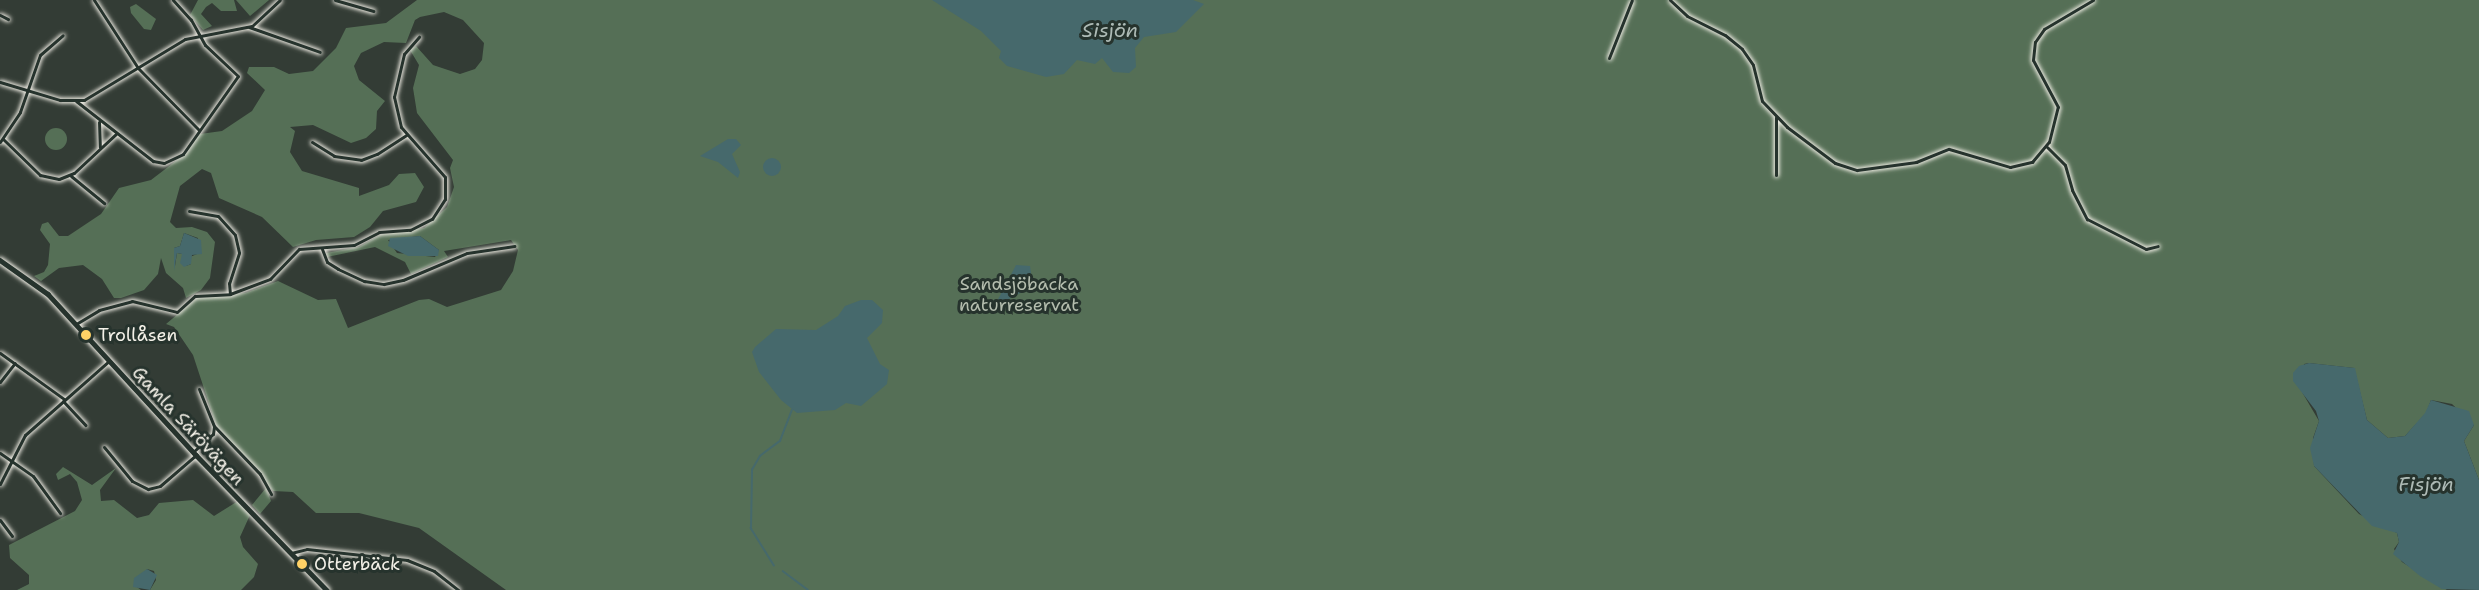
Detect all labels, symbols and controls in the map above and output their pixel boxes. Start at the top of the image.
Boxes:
water label: Sisjön [1082,18,1138,42]
park label: Sandsjöbacka naturreservat [959,274,1079,316]
place label: Trollåsen [98,324,178,346]
marker: Trollåsen [79,328,93,342]
street label: Gamla Särövägen [127,362,249,490]
water label: Fisjön [2398,472,2454,496]
place label: Otterbäck [314,553,400,575]
marker: Otterbäck [295,557,309,571]

